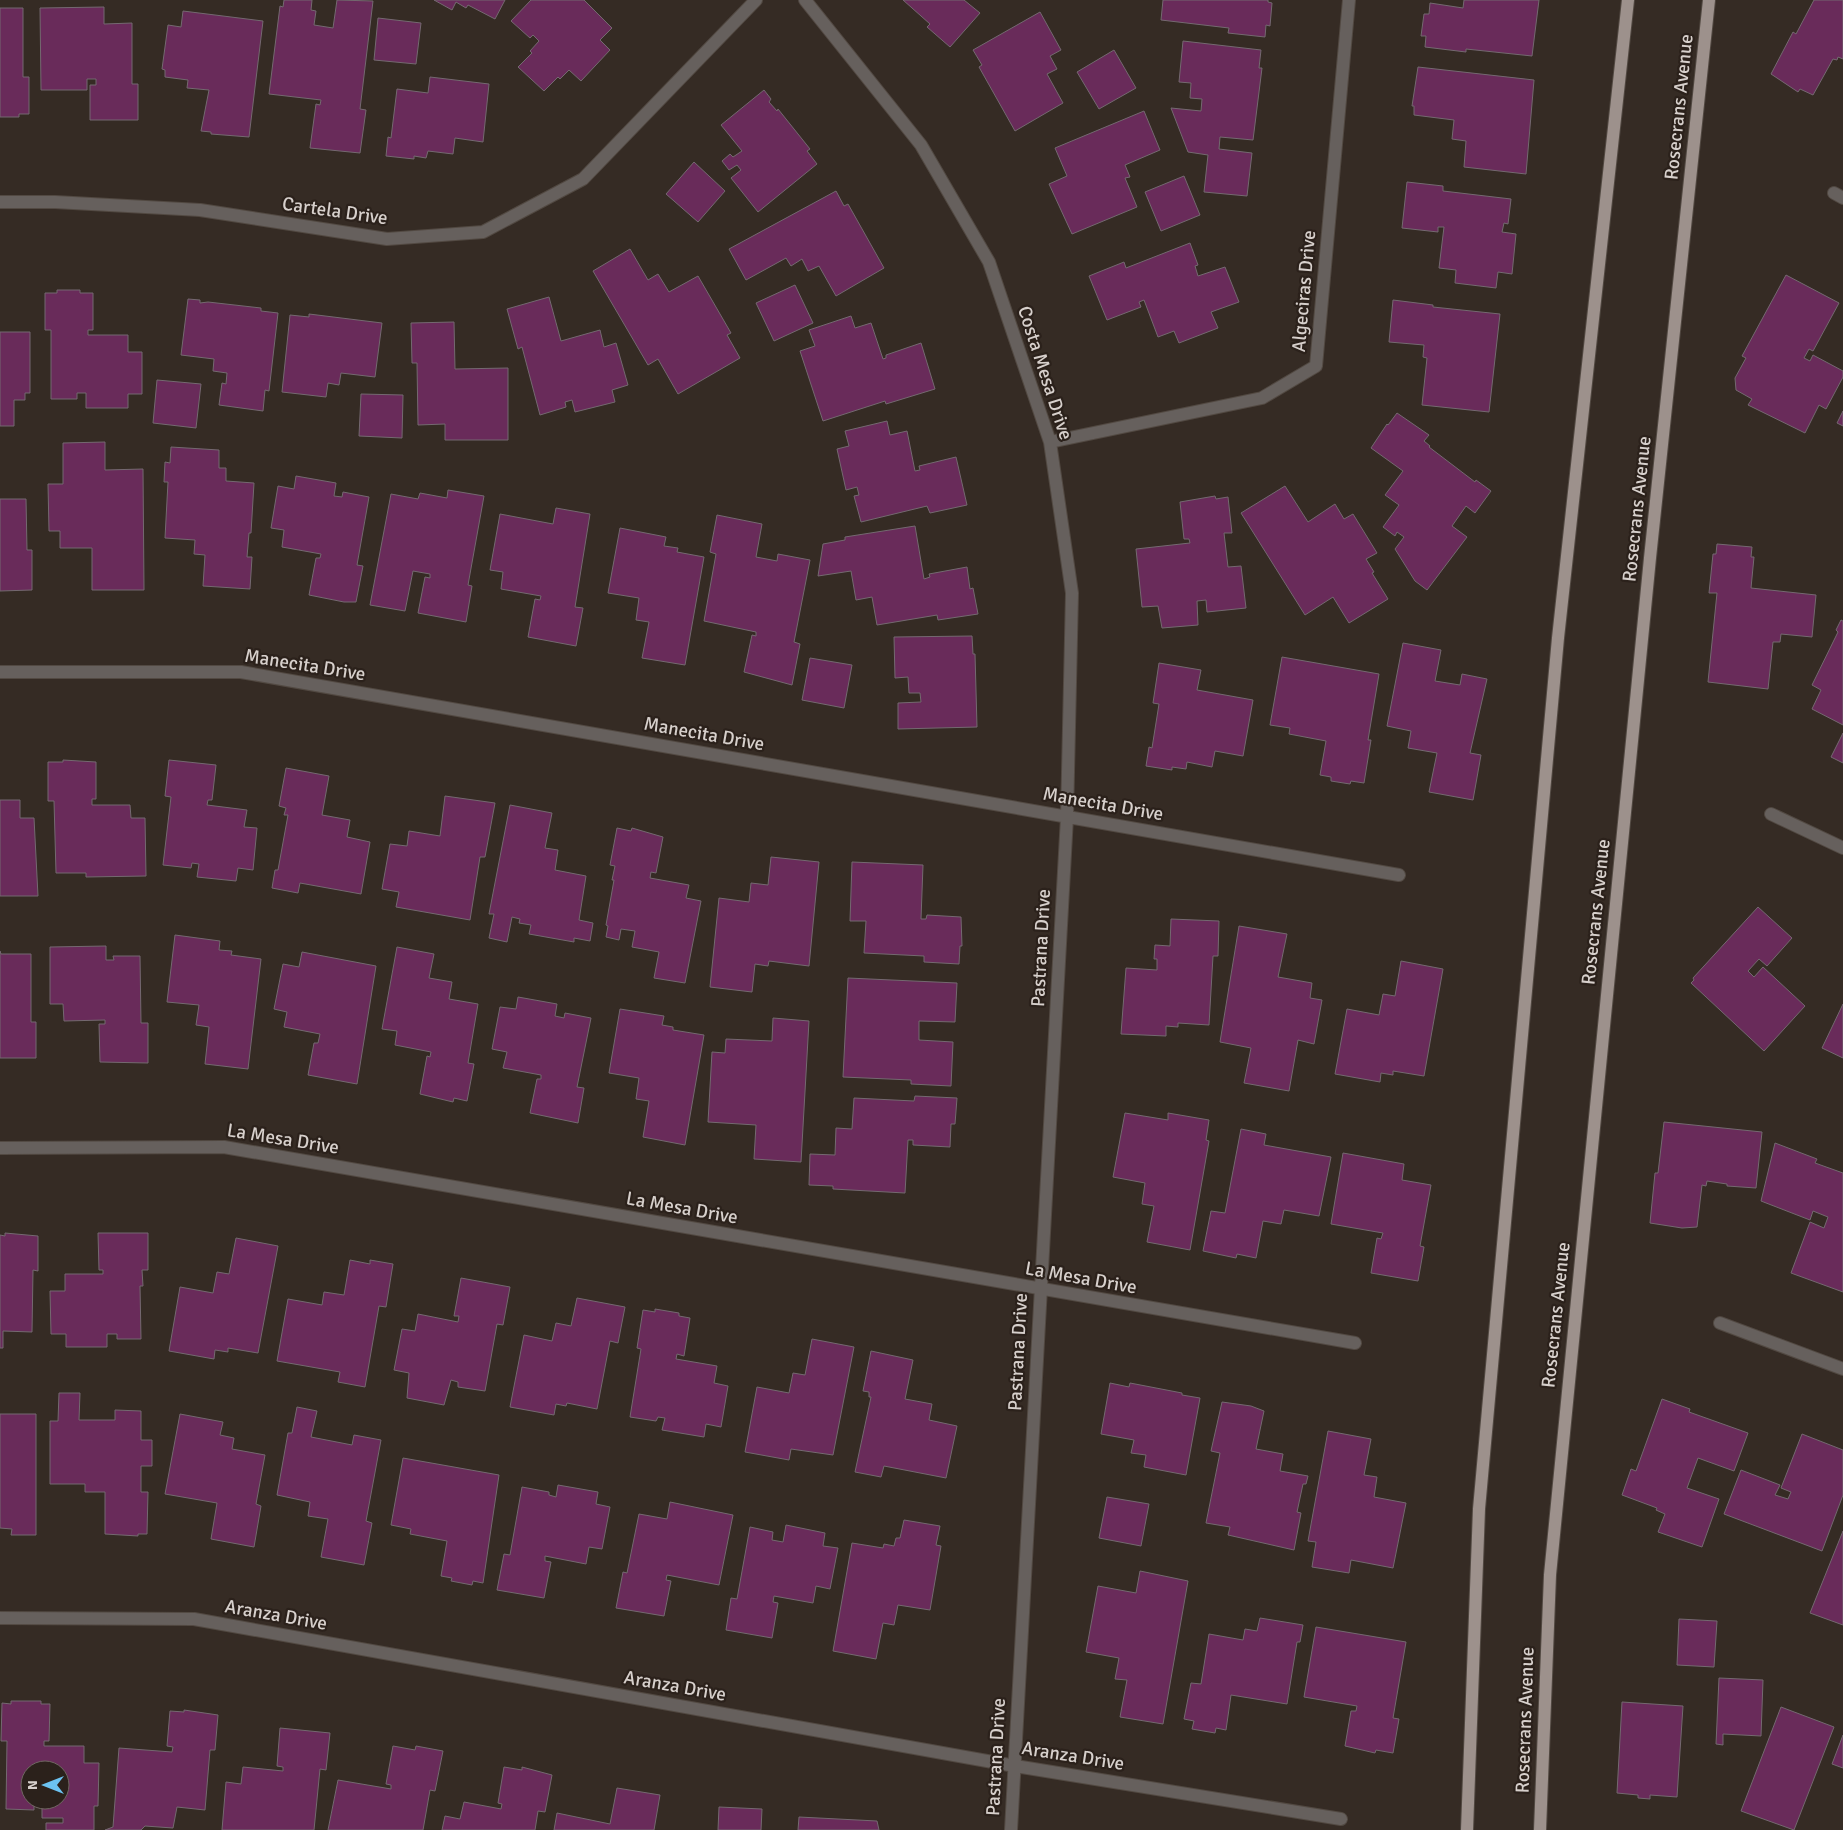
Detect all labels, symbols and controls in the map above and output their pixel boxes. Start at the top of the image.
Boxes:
street label: Rosecrans Avenue [1659,33,1699,181]
street label: Cartela Drive [281,192,389,230]
street label: Algeciras Drive [1287,229,1321,353]
street label: Costa Mesa Drive [1012,303,1078,443]
street label: Rosecrans Avenue [1617,435,1657,583]
street label: Manecita Drive [243,644,367,686]
street label: Manecita Drive [642,712,766,756]
street label: Manecita Drive [1041,782,1165,826]
street label: Rosecrans Avenue [1576,838,1616,986]
street label: Pastrana Drive [1026,888,1056,1008]
street label: La Mesa Drive [225,1118,341,1160]
street label: La Mesa Drive [624,1186,740,1230]
street label: Rosecrans Avenue [1536,1241,1576,1389]
street label: La Mesa Drive [1023,1256,1139,1300]
street label: Pastrana Drive [1003,1292,1033,1412]
street label: Aranza Drive [223,1594,329,1636]
street label: Rosecrans Avenue [1510,1646,1540,1794]
street label: Aranza Drive [622,1665,728,1707]
street label: Pastrana Drive [981,1697,1011,1817]
street label: Aranza Drive [1020,1736,1126,1776]
north arrow [20,1760,70,1810]
text: N [24,1780,41,1790]

